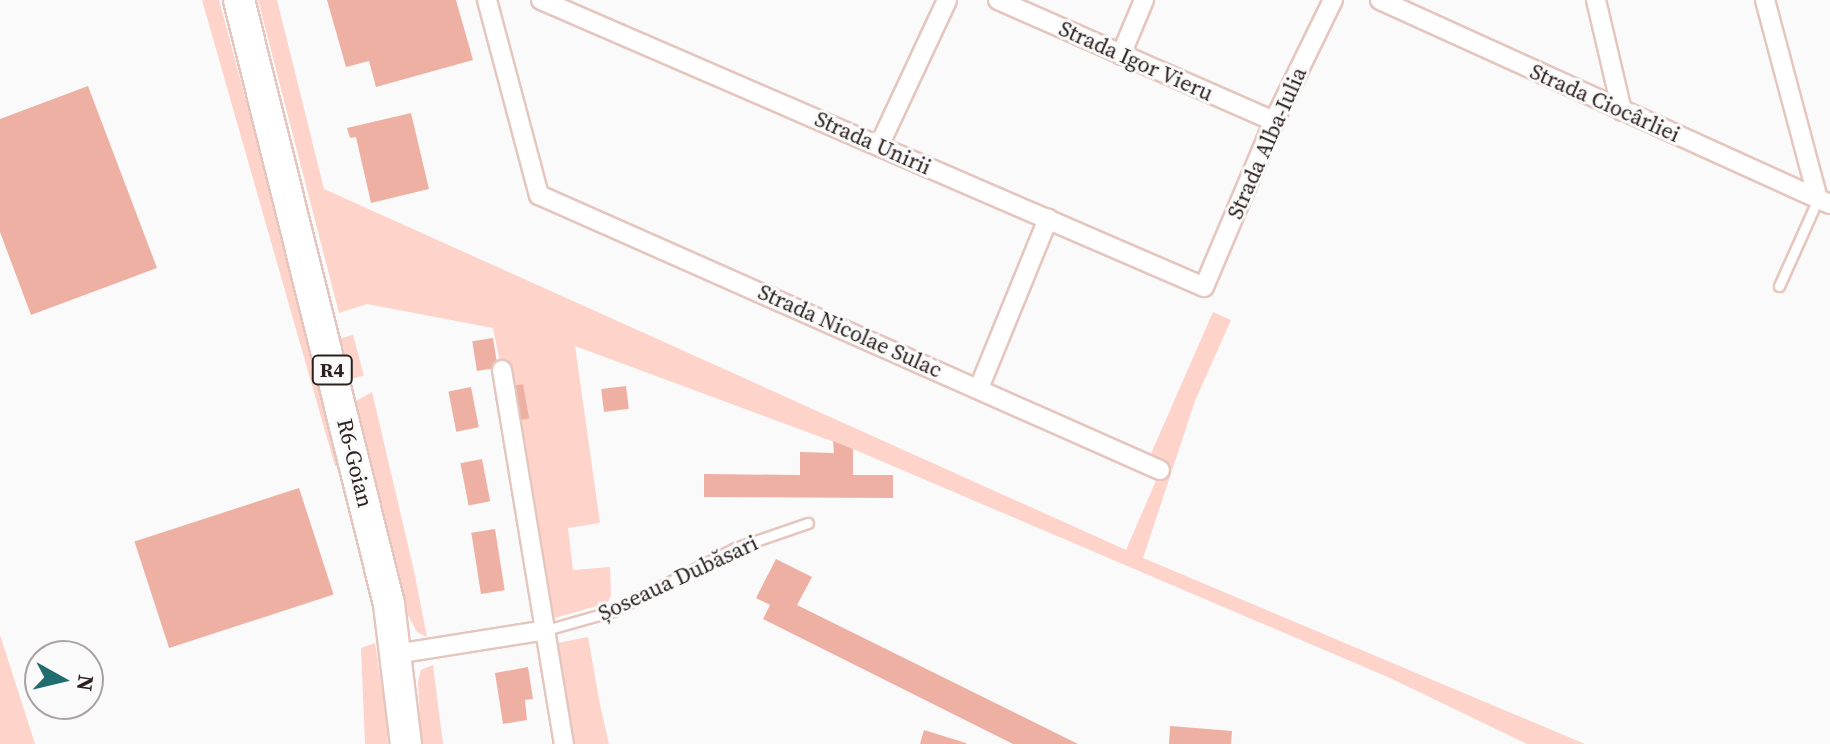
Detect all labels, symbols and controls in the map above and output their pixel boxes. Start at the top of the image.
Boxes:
street label: Strada Igor Vieru [1055,15,1217,107]
street label: Strada Ciocârliei [1526,58,1684,148]
street label: Strada Alba-Iulia [1222,63,1312,223]
street label: Strada Unirii [811,106,935,180]
street label: Strada Nicolae Sulac [754,279,946,383]
road number: R4 [310,354,354,386]
street label: R6-Goian [331,416,379,510]
street label: Șoseaua Dubăsari [594,529,762,627]
north arrow [24,640,104,720]
text: N [70,673,102,693]

